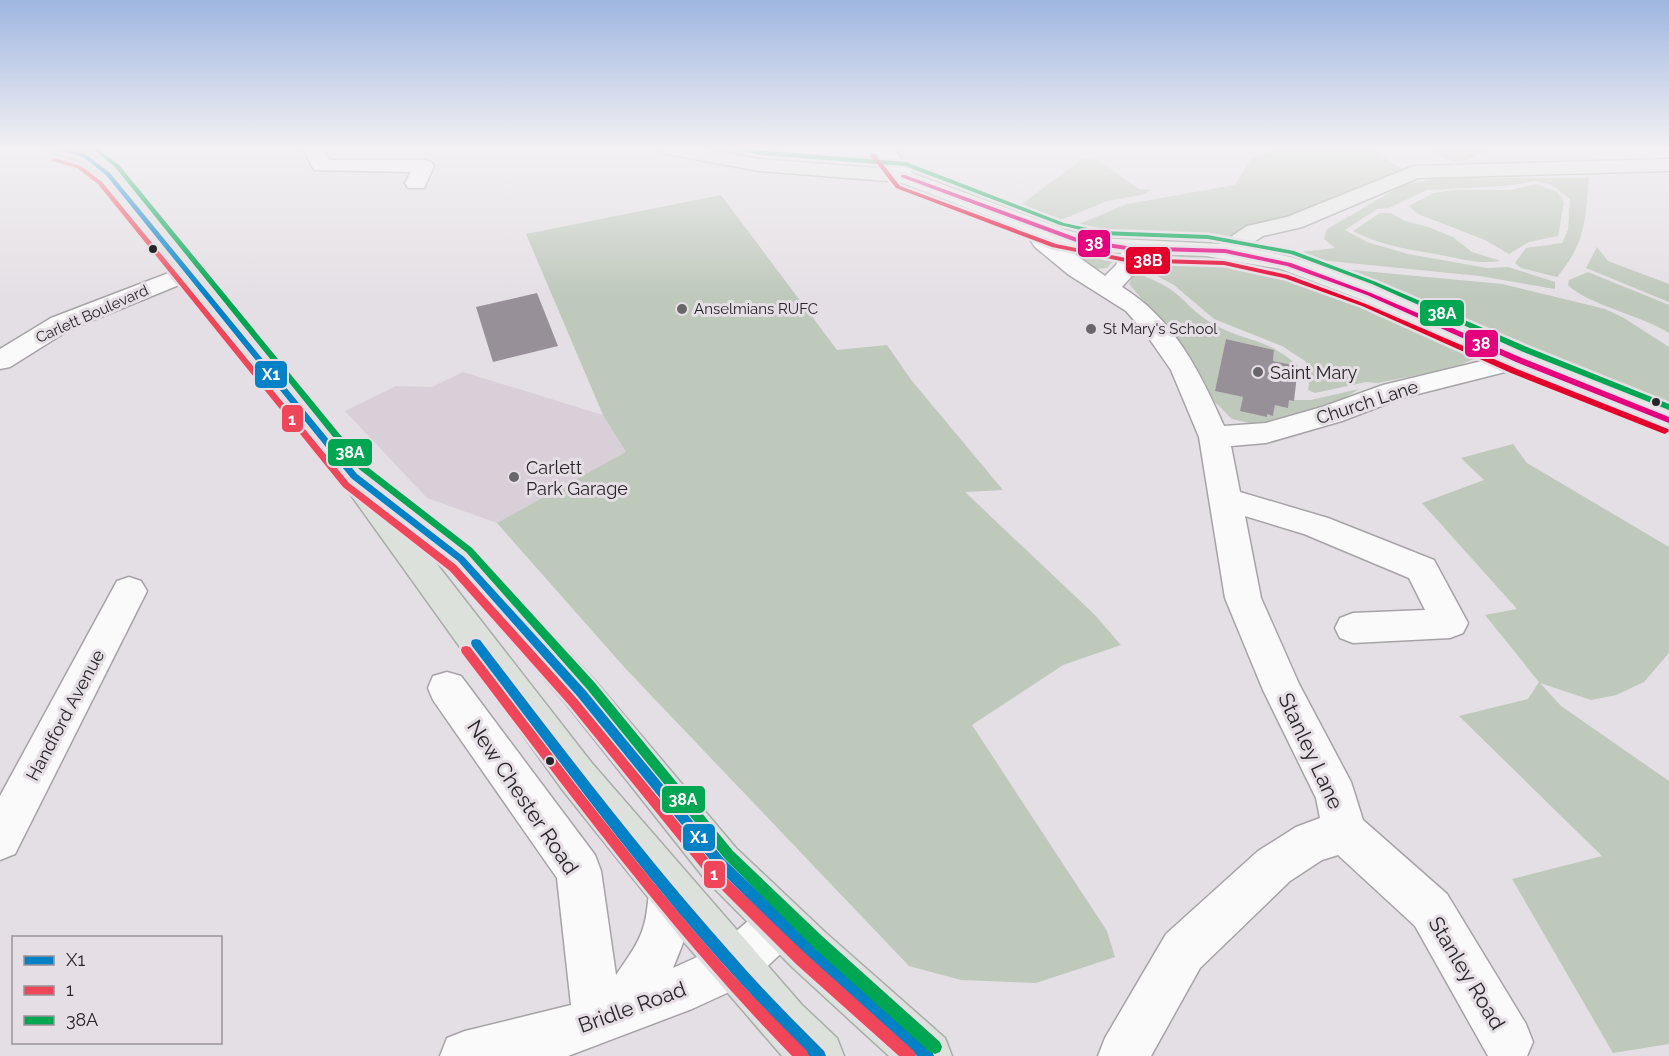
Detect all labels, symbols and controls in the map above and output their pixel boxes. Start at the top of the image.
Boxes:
line badge: 38 [1077,229,1111,258]
text: 38 [1085,234,1103,253]
unlabelled marker [147,243,159,255]
line badge: 38B [1125,246,1171,275]
text: 38B [1133,251,1163,270]
street label: Carlett Boulevard [33,281,151,347]
line badge: 38A [1419,299,1465,327]
place label: Anselmians RUFC [694,300,818,318]
marker: Anselmians RUFC [675,302,689,316]
text: 38A [1427,304,1457,323]
place label: St Mary's School [1103,320,1218,338]
marker: St Mary's School [1084,322,1098,336]
line badge: 38 [1464,329,1499,358]
text: 38 [1472,334,1490,353]
line badge: X1 [254,360,288,389]
place label: Saint Mary [1270,362,1358,383]
text: X1 [261,365,280,384]
marker: Saint Mary [1251,365,1265,379]
street label: Church Lane [1313,376,1421,428]
unlabelled marker [1650,396,1662,408]
line badge: 1 [281,404,304,433]
text: 1 [288,410,296,429]
line badge: 38A [327,438,373,467]
text: 38A [335,443,365,462]
place label: Carlett Park Garage [526,457,628,499]
marker: Carlett Park Garage [507,470,521,484]
street label: Handford Avenue [22,645,109,784]
street label: Stanley Lane [1273,689,1349,813]
street label: New Chester Road [462,715,584,879]
unlabelled marker [544,755,556,767]
line badge: 38A [661,785,706,814]
text: 38A [668,790,698,809]
line badge: X1 [682,823,716,852]
text: X1 [689,828,708,847]
line badge: 1 [703,860,726,889]
text: 1 [710,865,718,884]
street label: Stanley Road [1423,912,1511,1034]
legend [12,936,222,1044]
text: X1 [66,949,85,970]
street label: Bridle Road [575,976,689,1038]
text: 1 [66,979,74,1000]
text: 38A [66,1009,98,1030]

